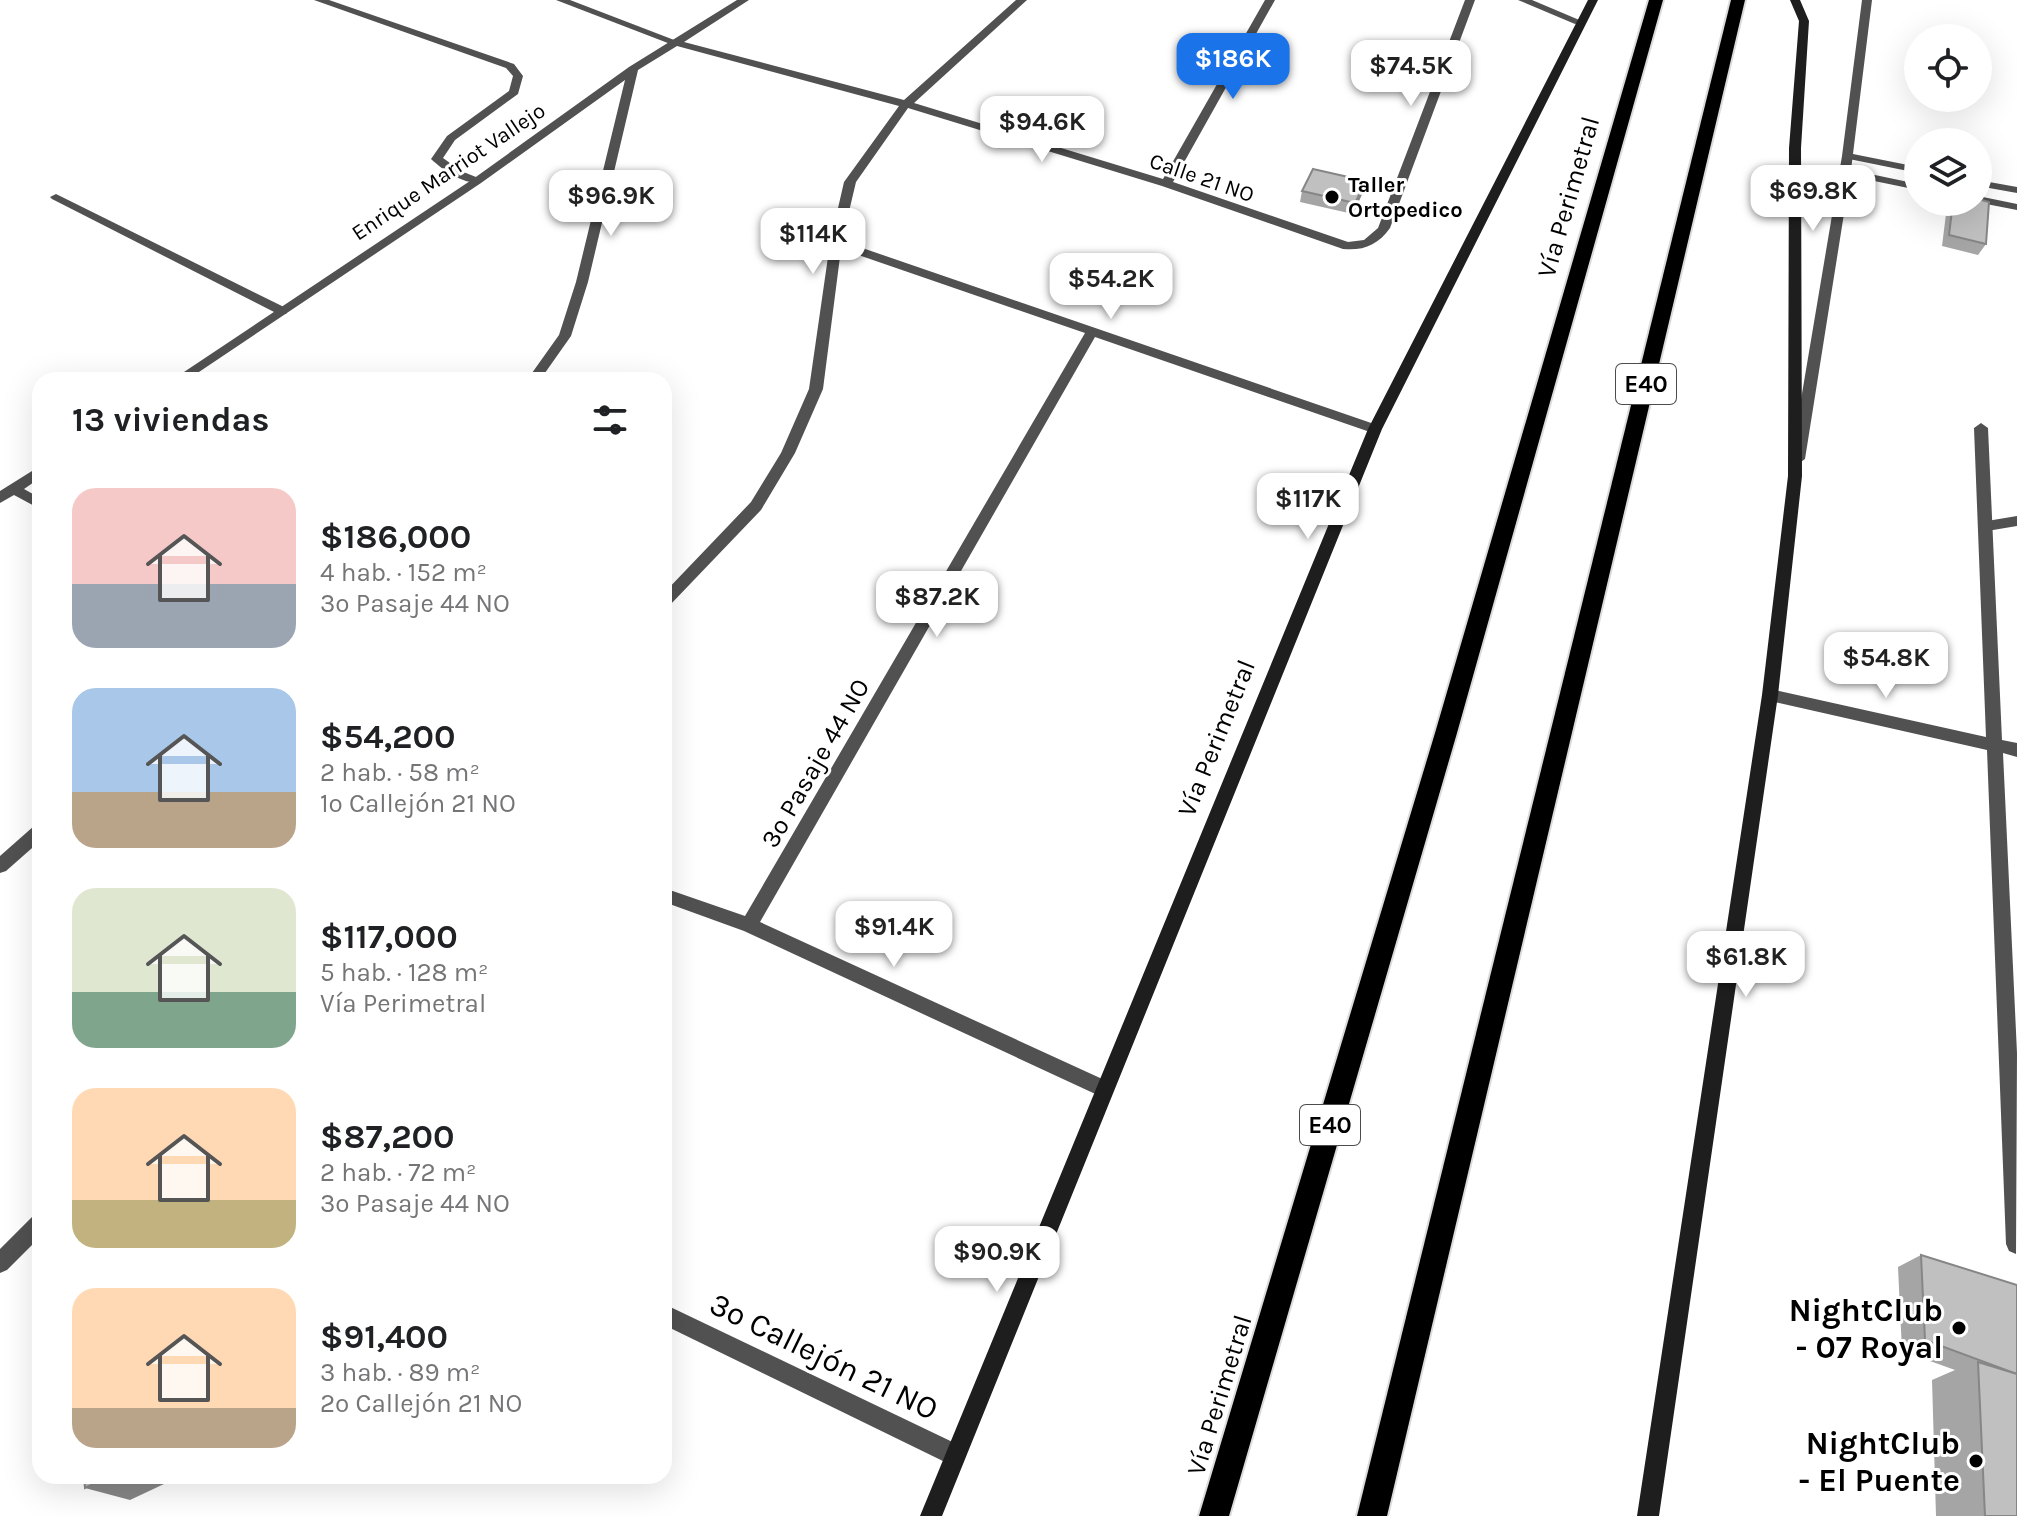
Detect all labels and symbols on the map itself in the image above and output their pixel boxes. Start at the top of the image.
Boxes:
pin: $186K [1177,33,1289,101]
pin: $74.5K [1346,40,1476,108]
pin: $94.6K [977,96,1107,164]
street label: Enrique Marriot Vallejo [347,97,550,246]
street label: Vía Perimetral [1531,113,1606,281]
street label: Calle 21 NO [1146,148,1257,208]
pin: $69.8K [1748,165,1878,233]
pin: $96.9K [546,170,676,238]
place label: Taller Ortopedico [1348,172,1463,223]
marker: Taller Ortopedico [1323,188,1341,206]
pin: $114K [757,208,869,276]
pin: $54.2K [1046,253,1176,321]
road number: E40 [1616,364,1676,404]
pin: $117K [1252,473,1364,541]
pin: $87.2K [872,571,1002,639]
pin: $54.8K [1821,632,1951,700]
street label: Vía Perimetral [1171,655,1262,821]
street label: 3º Pasaje 44 NO [755,673,876,853]
pin: $91.4K [829,901,959,969]
pin: $61.8K [1681,931,1811,999]
road number: E40 [1300,1105,1360,1145]
pin: $90.9K [932,1226,1062,1294]
street label: 3º Callejón 21 NO [704,1285,944,1428]
place label: NightClub - 07 Royal [1789,1292,1943,1366]
street label: Vía Perimetral [1180,1311,1259,1479]
marker: NightClub - 07 Royal [1950,1319,1968,1337]
place label: NightClub - El Puente [1798,1425,1960,1499]
marker: NightClub - El Puente [1967,1452,1985,1470]

